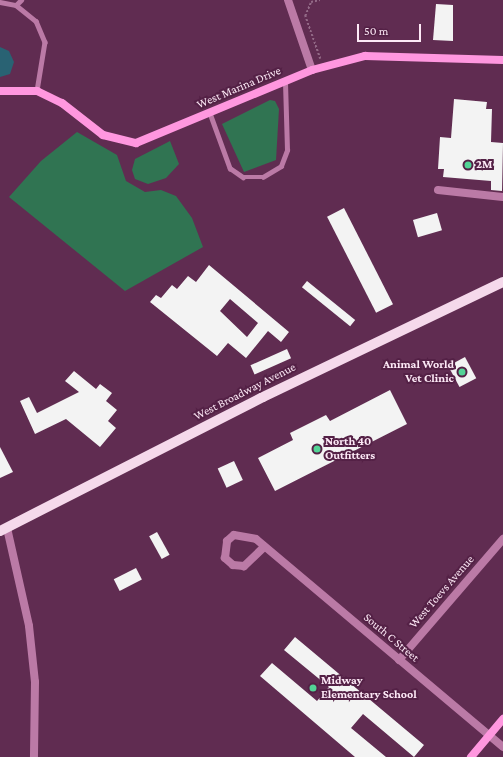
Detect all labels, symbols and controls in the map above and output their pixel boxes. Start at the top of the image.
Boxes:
scale bar [359,16,423,42]
text: 50 m [364,24,388,38]
street label: West Marina Drive [195,64,283,112]
place label: 2M [476,158,493,172]
marker: 2M [463,160,473,170]
place label: Animal World Vet Clinic [383,358,454,386]
street label: West Broadway Avenue [192,360,298,424]
marker: Animal World Vet Clinic [457,367,467,377]
place label: North 40 Outfitters [325,435,375,463]
marker: North 40 Outfitters [312,444,322,454]
street label: West Toevs Avenue [406,553,478,631]
street label: South C Street [360,611,422,665]
place label: Midway Elementary School [321,674,417,702]
marker: Midway Elementary School [308,683,318,693]

